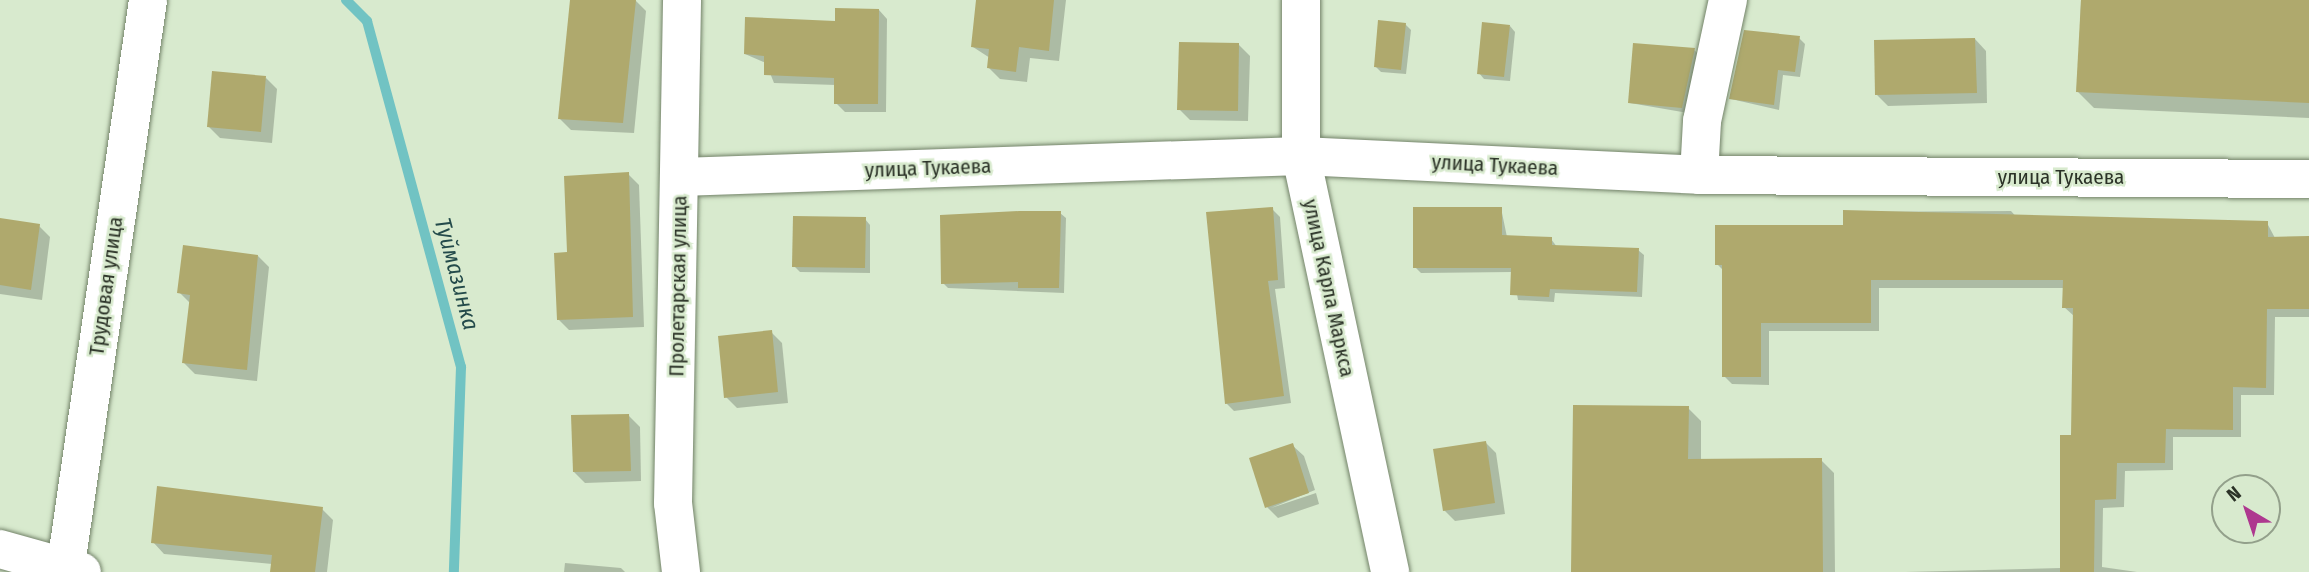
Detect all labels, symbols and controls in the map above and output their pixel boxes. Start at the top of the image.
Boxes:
street label: улица Тукаева [1431,149,1559,181]
street label: улица Тукаева [864,153,992,183]
street label: улица Тукаева [1998,164,2124,190]
street label: Пролетарская улица [664,195,692,377]
street label: улица Карла Маркса [1298,197,1360,379]
street label: Трудовая улица [84,215,128,357]
water label: Туймазинка [429,215,485,333]
north arrow [2211,474,2281,544]
text: N [2222,481,2245,506]

